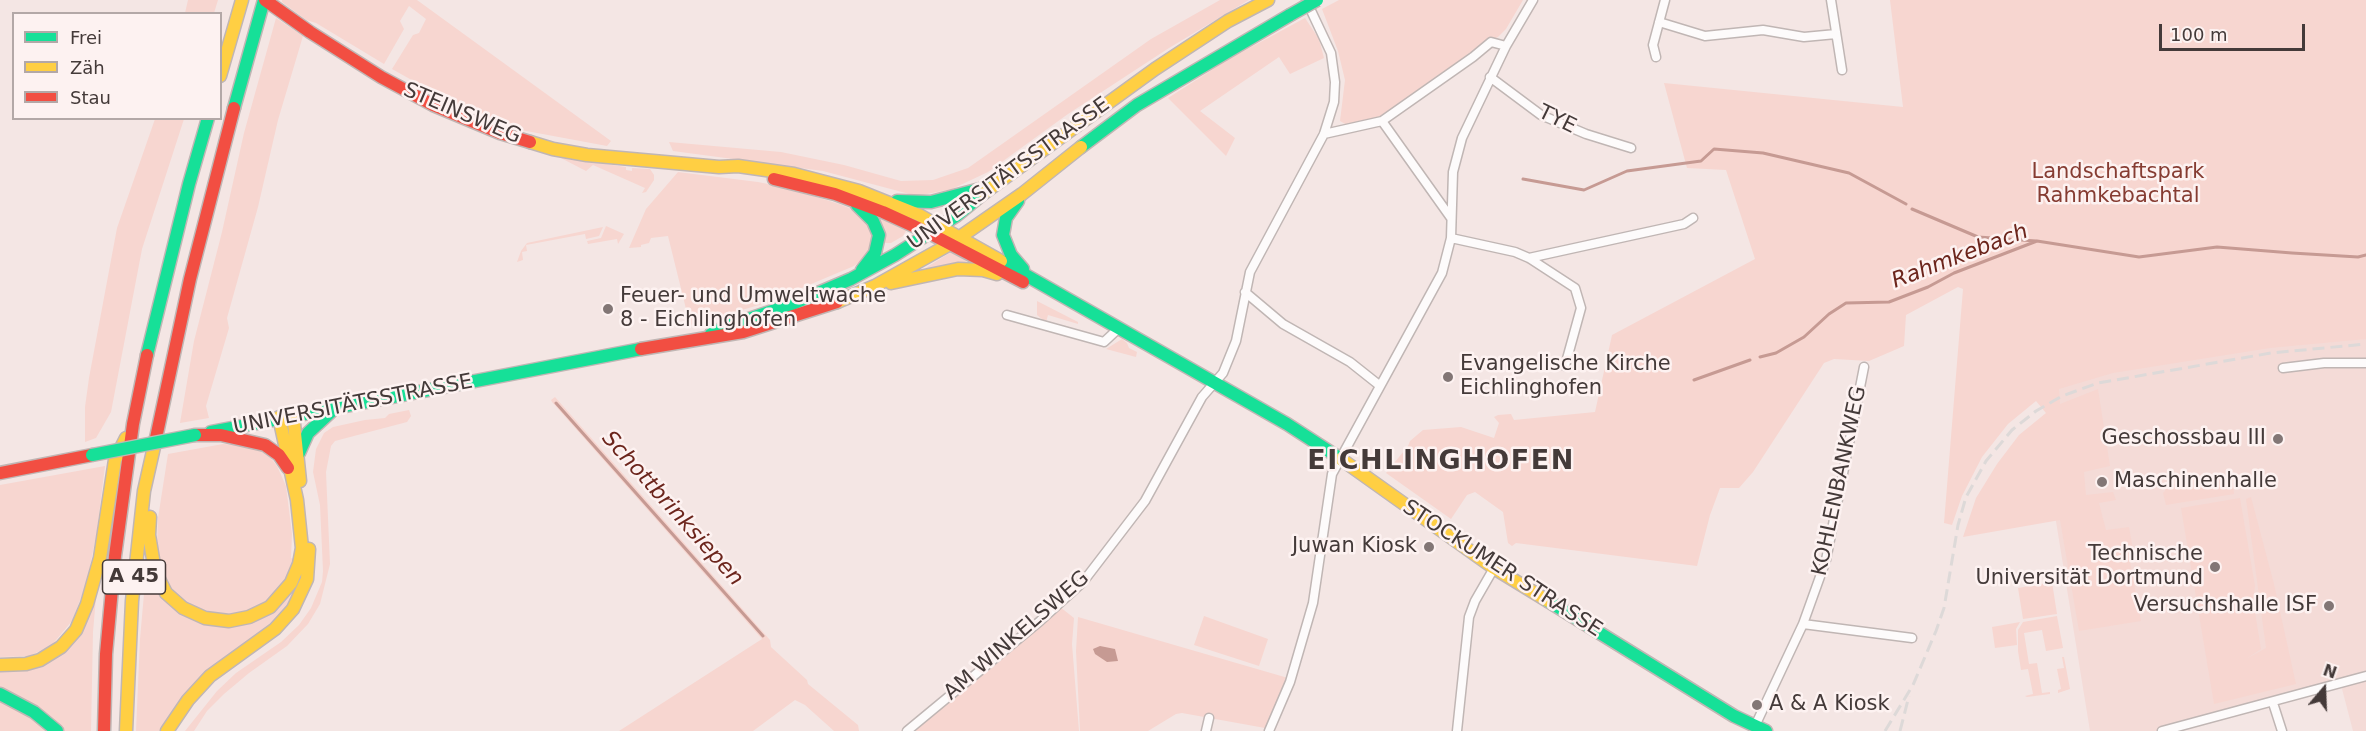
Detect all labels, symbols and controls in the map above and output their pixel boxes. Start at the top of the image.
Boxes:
legend [12,12,222,120]
scale bar [2162,12,2308,50]
text: 100 m [2170,24,2228,45]
text: Frei [70,27,102,48]
text: Zäh [70,57,105,78]
street label: STEINSWEG [400,78,524,150]
text: Stau [70,87,111,108]
street label: UNIVERSITÄTSSTRASSE [903,92,1115,256]
street label: TYE [1534,100,1580,140]
park label: Landschaftspark Rahmkebachtal [2031,160,2205,210]
water label: Rahmkebach [1888,219,2032,295]
place label: Feuer- und Umweltwache 8 - Eichlinghofen [620,284,886,334]
marker: Feuer- und Umweltwache 8 - Eichlinghofen [601,302,615,316]
place label: Evangelische Kirche Eichlinghofen [1460,352,1671,402]
street label: UNIVERSITÄTSSTRASSE [231,369,475,441]
marker: Evangelische Kirche Eichlinghofen [1441,370,1455,384]
street label: KOHLENBANKWEG [1808,384,1872,578]
water label: Schottbrinksiepen [596,426,748,592]
place label: Geschossbau III [2102,426,2266,452]
marker: Geschossbau III [2271,432,2285,446]
district label: EICHLINGHOFEN [1307,446,1575,478]
place label: Maschinenhalle [2114,469,2277,495]
marker: Maschinenhalle [2095,475,2109,489]
street label: STOCKUMER STRASSE [1398,495,1606,643]
place label: Juwan Kiosk [1292,534,1417,560]
marker: Juwan Kiosk [1422,540,1436,554]
place label: Technische Universität Dortmund [1975,542,2203,592]
road number: A 45 [102,560,166,594]
marker: Technische Universität Dortmund [2208,560,2222,574]
street label: AM WINKELSWEG [939,566,1095,706]
place label: Versuchshalle ISF [2134,593,2317,619]
marker: Versuchshalle ISF [2322,599,2336,613]
north arrow [2294,659,2354,719]
text: N [2321,660,2339,683]
place label: A & A Kiosk [1769,692,1890,718]
marker: A & A Kiosk [1750,698,1764,712]

